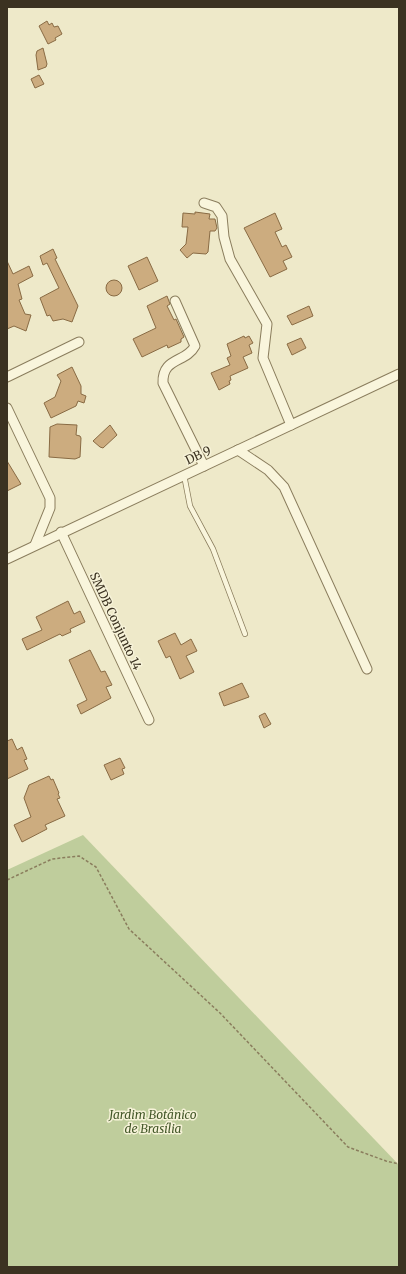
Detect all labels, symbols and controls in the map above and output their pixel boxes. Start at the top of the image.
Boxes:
street label: DB 9 [183,443,213,467]
street label: SMDB Conjunto 14 [87,570,145,673]
park label: Jardim Botânico de Brasília [107,1107,197,1136]

